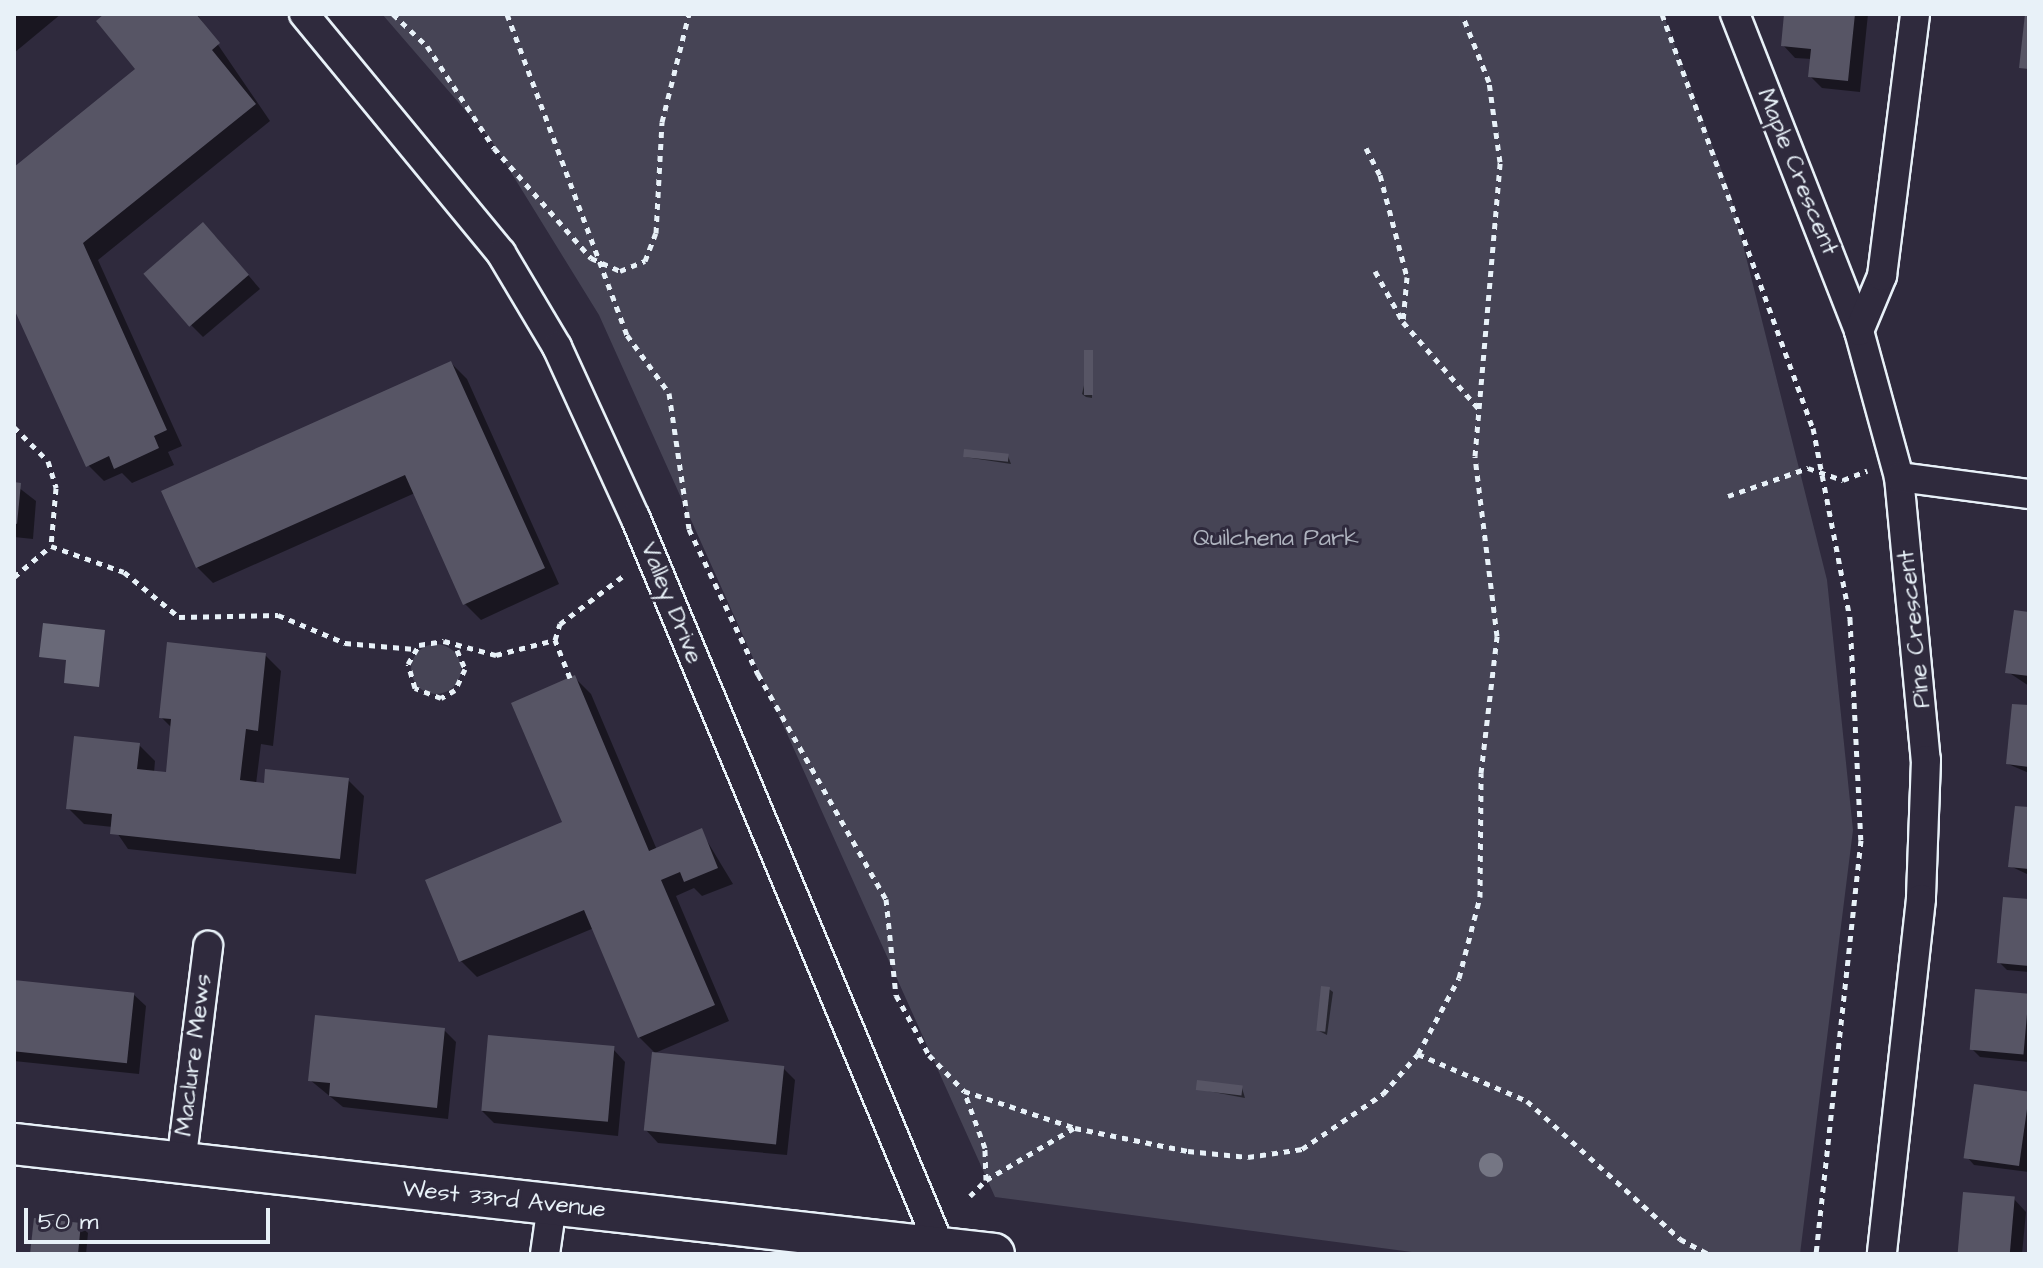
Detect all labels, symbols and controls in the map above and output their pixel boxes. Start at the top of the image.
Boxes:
street label: Maple Crescent [1751,85,1843,259]
park label: Quilchena Park [1193,525,1359,553]
street label: Valley Drive [634,538,708,668]
street label: Pine Crescent [1892,549,1938,709]
street label: Maclure Mews [170,972,218,1138]
street label: West 33rd Avenue [401,1175,607,1225]
scale bar [28,1192,274,1242]
text: 50 m [38,1205,98,1239]

